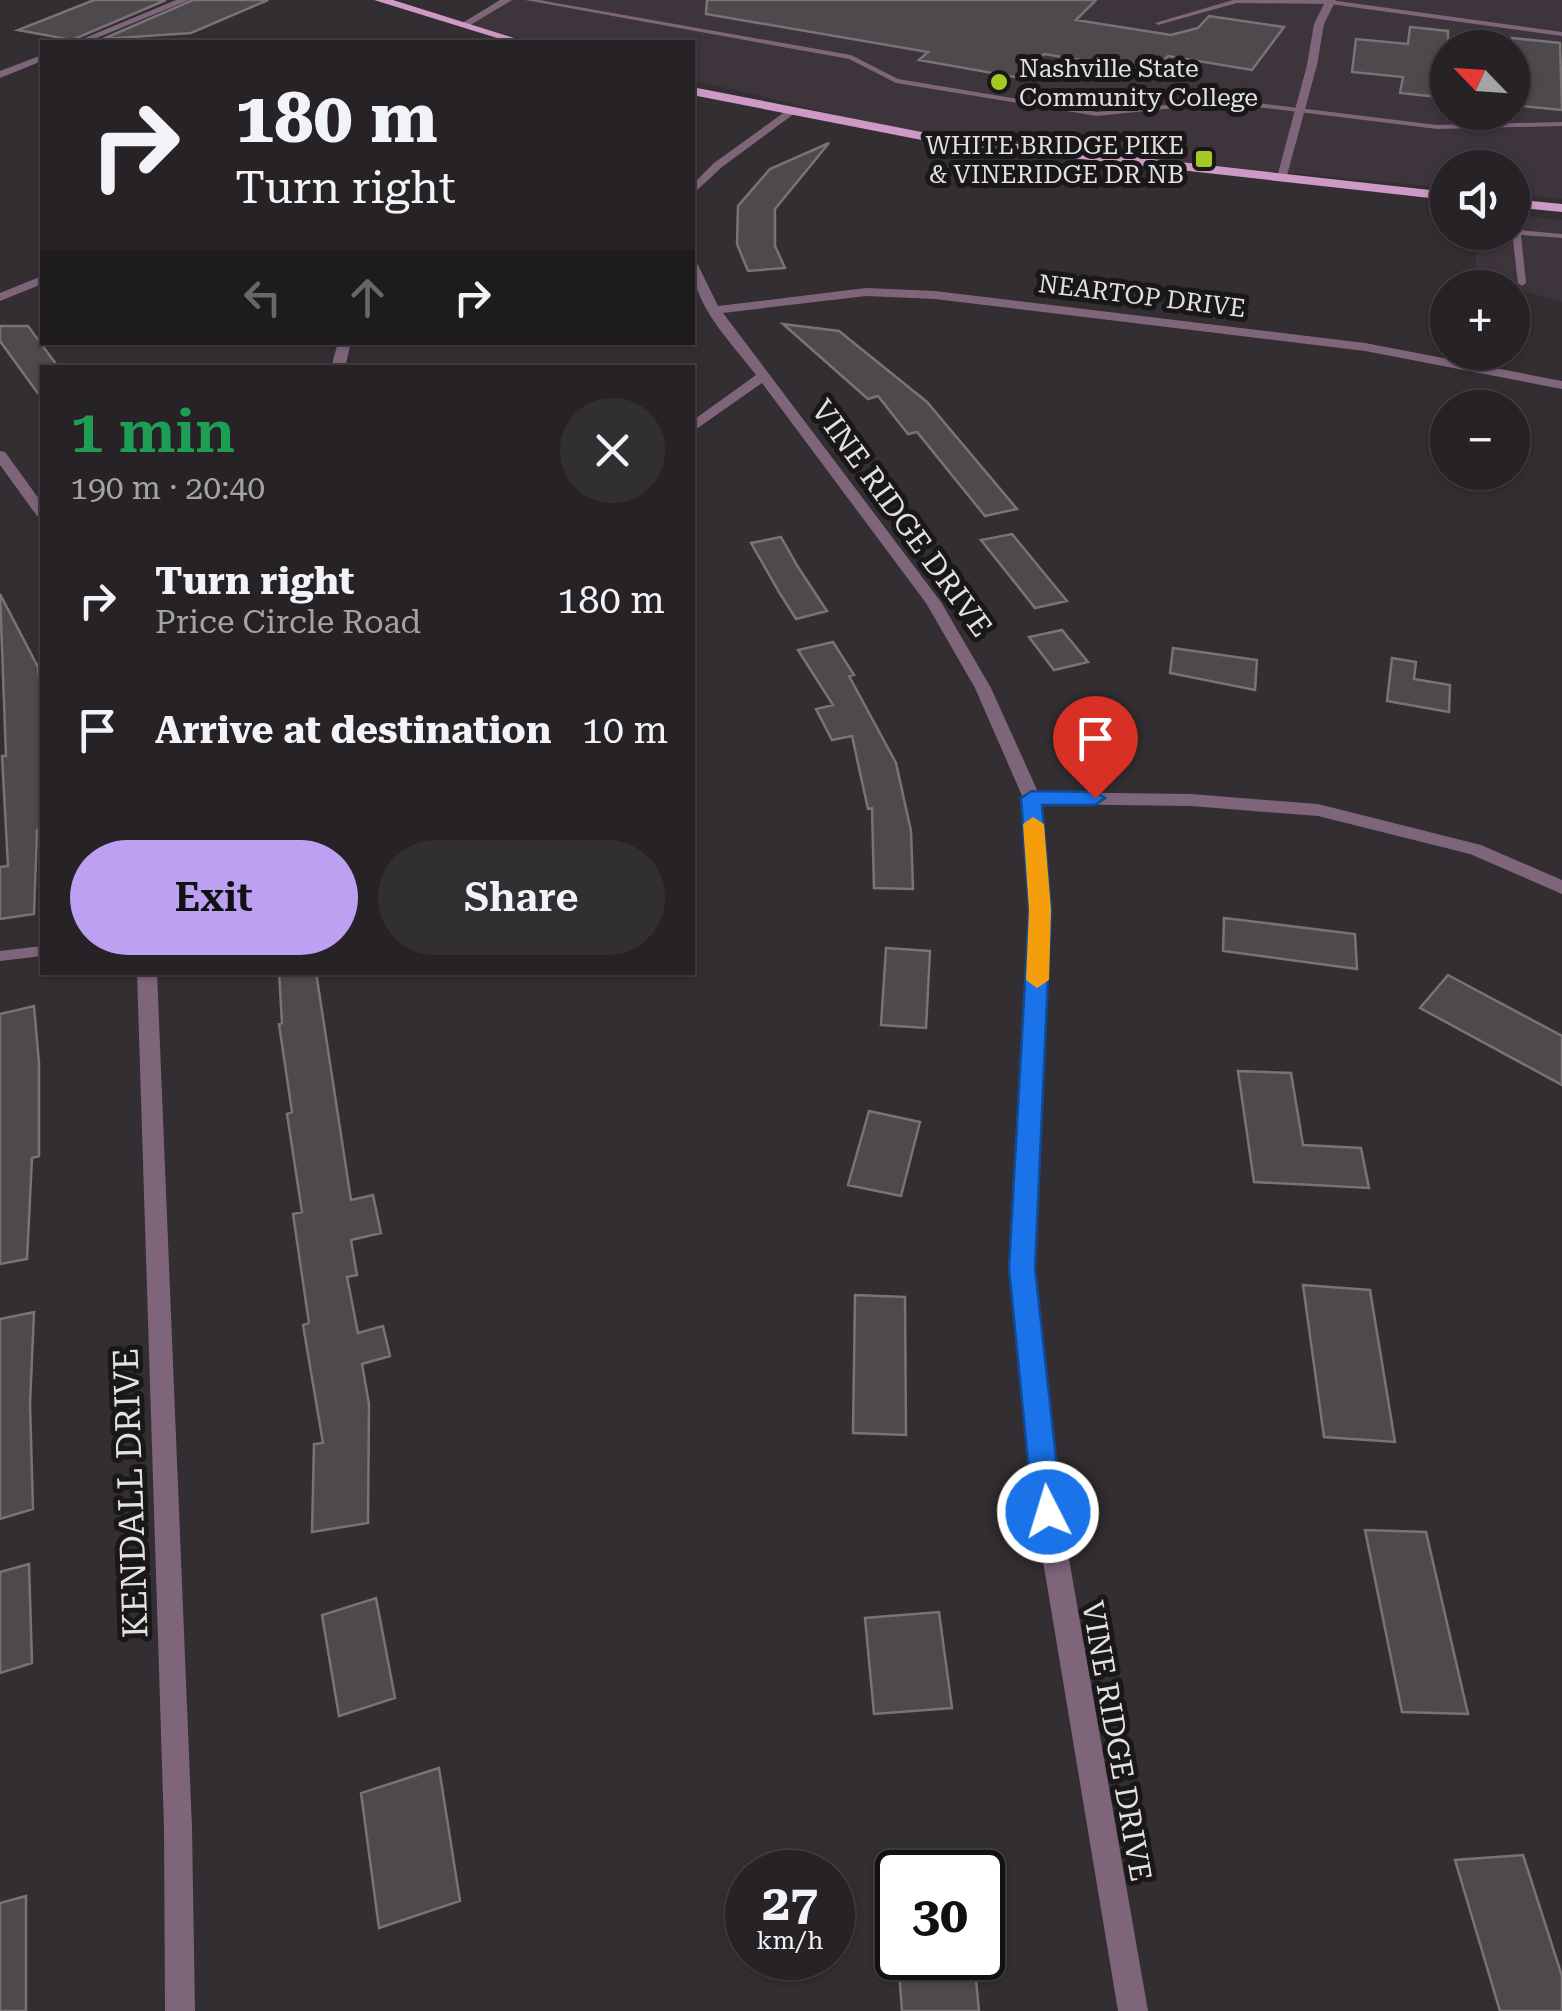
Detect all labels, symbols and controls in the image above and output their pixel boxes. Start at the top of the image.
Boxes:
north arrow [1430,30,1530,130]
map controls [1430,30,1530,490]
place label: Nashville State Community College [1019,54,1258,112]
marker: Nashville State Community College [988,71,1010,93]
text: 180 m [235,77,438,159]
icon: right [70,80,200,210]
place label: WHITE BRIDGE PIKE & VINERIDGE DR NB [925,131,1184,189]
marker: WHITE BRIDGE PIKE & VINERIDGE DR NB [1193,148,1215,170]
button: sound [1430,150,1530,250]
text: Turn right [235,161,456,214]
street label: NEARTOP DRIVE [1037,269,1247,323]
icon: left [235,270,290,325]
icon: ahead [340,270,395,325]
icon: right [445,270,500,325]
button: + [1430,270,1530,370]
button: − [1430,390,1530,490]
street label: VINE RIDGE DRIVE [804,393,1000,643]
text: 1 min [70,396,235,467]
button: close [560,398,665,503]
text: 190 m · 20:40 [70,469,265,507]
text: Turn right [155,559,354,603]
icon: right [70,573,125,628]
text: 180 m [557,578,665,622]
text: Price Circle Road [155,603,421,641]
pin [1053,696,1138,799]
icon: arrive [70,703,125,758]
text: Arrive at destination [155,708,551,752]
text: 10 m [581,708,668,752]
icon: arrive [1068,711,1123,766]
button: Exit [70,840,358,955]
button: Share [378,840,665,955]
street label: KENDALL DRIVE [105,1347,157,1639]
position arrow [996,1460,1100,1564]
street label: VINE RIDGE DRIVE [1075,1598,1159,1884]
speed limit sign: 30 [875,1850,1005,1980]
text: 27 [762,1874,818,1932]
text: km/h [757,1926,823,1955]

